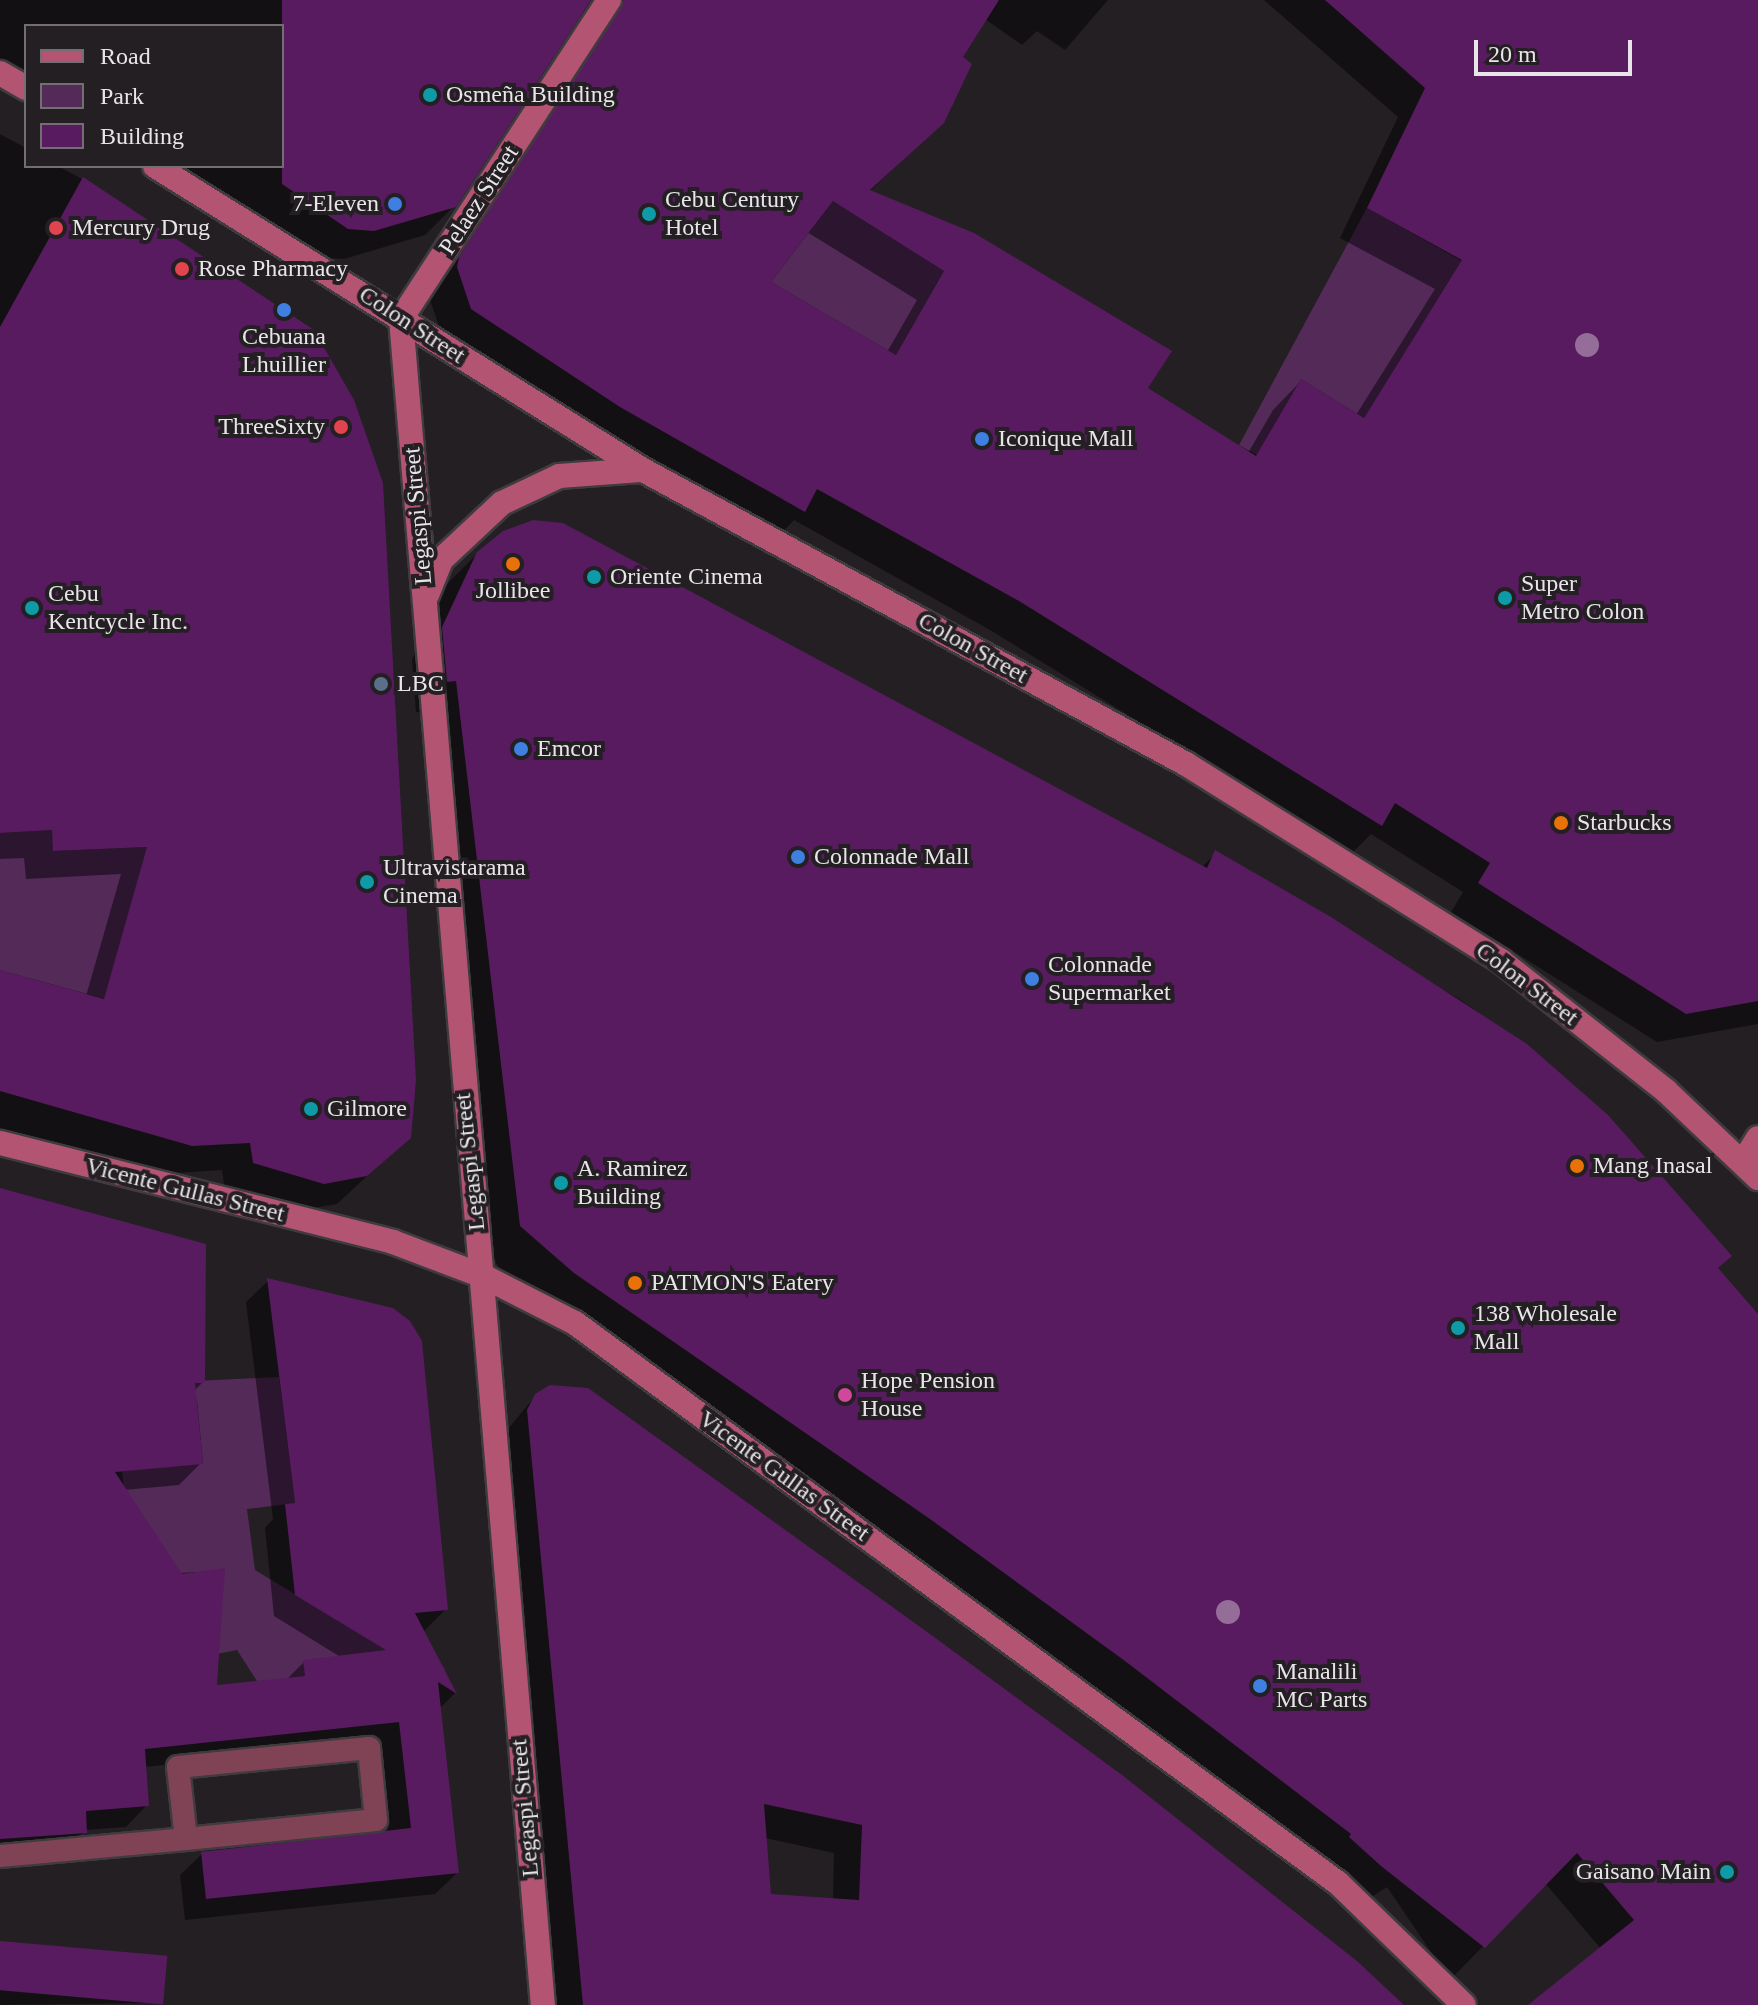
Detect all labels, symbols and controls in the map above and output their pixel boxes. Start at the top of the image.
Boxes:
legend [24,24,284,168]
scale bar [1478,24,1636,74]
text: 20 m [1488,41,1537,67]
text: Road [100,43,151,69]
place label: Osmeña Building [446,81,615,109]
text: Park [100,83,144,109]
marker: Osmeña Building [421,86,439,104]
text: Building [100,123,184,149]
street label: Pelaez Street [433,140,525,260]
place label: Cebu Century Hotel [665,186,799,242]
place label: 7-Eleven [292,190,379,218]
marker: 7-Eleven [386,195,404,213]
marker: Cebu Century Hotel [640,205,658,223]
place label: Mercury Drug [72,214,210,242]
marker: Mercury Drug [47,219,65,237]
place label: Rose Pharmacy [198,255,348,283]
marker: Rose Pharmacy [173,260,191,278]
street label: Colon Street [354,280,470,370]
marker: Cebuana Lhuillier [275,301,293,319]
place label: Cebuana Lhuillier [242,323,326,379]
place label: ThreeSixty [218,413,325,441]
marker: ThreeSixty [332,418,350,436]
place label: Iconique Mall [998,425,1133,453]
marker: Iconique Mall [973,430,991,448]
street label: Legaspi Street [398,446,438,586]
marker: Jollibee [504,555,522,573]
place label: Oriente Cinema [610,563,763,591]
marker: Oriente Cinema [585,568,603,586]
place label: Super Metro Colon [1521,570,1644,626]
place label: Jollibee [476,577,550,605]
place label: Cebu Kentcycle Inc. [48,580,188,636]
marker: Super Metro Colon [1496,589,1514,607]
marker: Cebu Kentcycle Inc. [23,599,41,617]
street label: Colon Street [913,606,1033,690]
place label: LBC [397,670,444,698]
marker: LBC [372,675,390,693]
place label: Emcor [537,735,601,763]
marker: Emcor [512,740,530,758]
place label: Starbucks [1577,809,1672,837]
marker: Starbucks [1552,814,1570,832]
place label: Colonnade Mall [814,843,969,871]
marker: Colonnade Mall [789,848,807,866]
place label: Ultravistarama Cinema [383,854,526,910]
marker: Ultravistarama Cinema [358,873,376,891]
street label: Colon Street [1470,936,1584,1032]
place label: Colonnade Supermarket [1048,951,1171,1007]
marker: Colonnade Supermarket [1023,970,1041,988]
street label: Legaspi Street [448,1092,492,1232]
place label: Gilmore [327,1095,407,1123]
marker: Gilmore [302,1100,320,1118]
street label: Vicente Gullas Street [83,1151,287,1229]
place label: Mang Inasal [1593,1152,1712,1180]
place label: A. Ramirez Building [577,1155,688,1211]
marker: Mang Inasal [1568,1157,1586,1175]
marker: A. Ramirez Building [552,1174,570,1192]
place label: PATMON'S Eatery [651,1269,834,1297]
marker: PATMON'S Eatery [626,1274,644,1292]
place label: 138 Wholesale Mall [1474,1300,1617,1356]
marker: 138 Wholesale Mall [1449,1319,1467,1337]
place label: Hope Pension House [861,1367,995,1423]
marker: Hope Pension House [836,1386,854,1404]
street label: Vicente Gullas Street [693,1404,875,1548]
place label: Manalili MC Parts [1276,1658,1367,1714]
marker: Manalili MC Parts [1251,1677,1269,1695]
street label: Legaspi Street [505,1738,545,1878]
place label: Gaisano Main [1576,1858,1711,1886]
marker: Gaisano Main [1718,1863,1736,1881]

